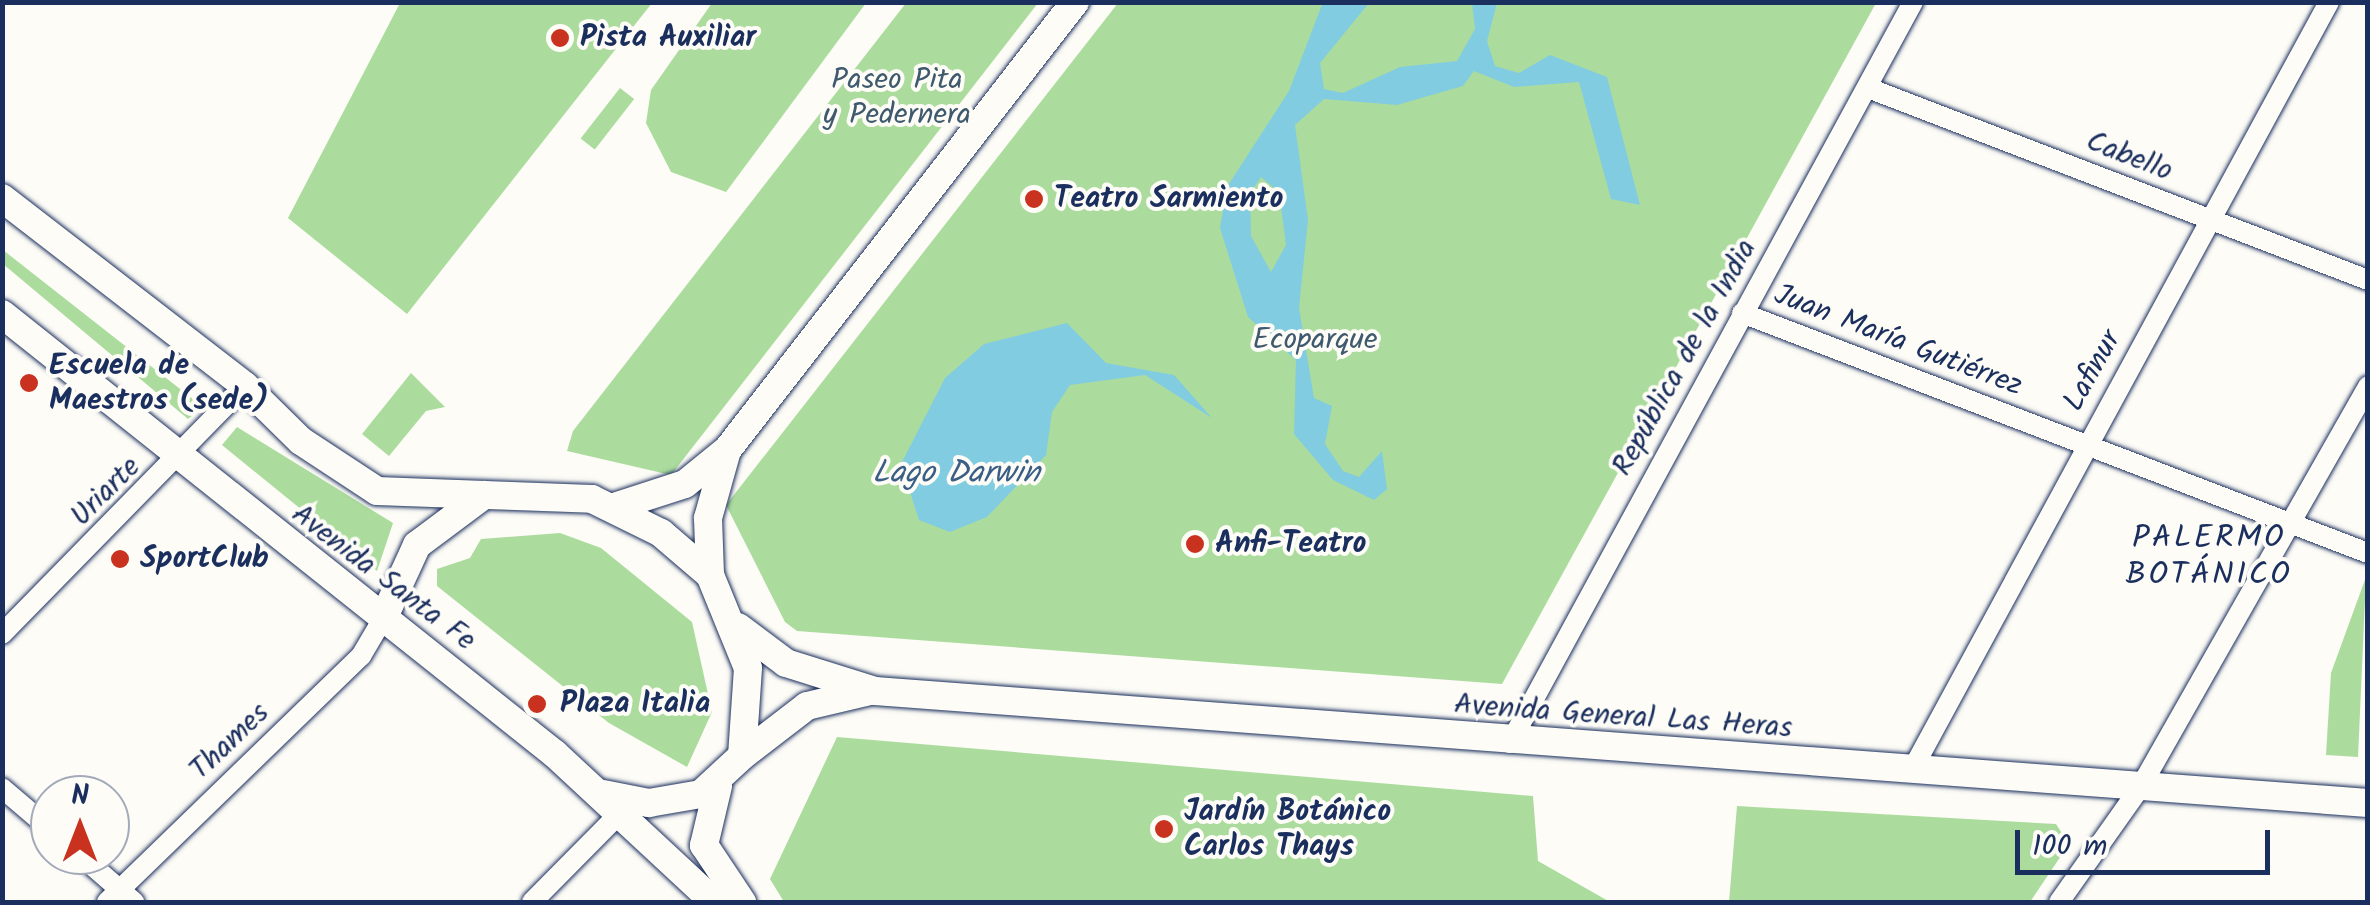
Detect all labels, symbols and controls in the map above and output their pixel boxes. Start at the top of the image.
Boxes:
place label: Pista Auxiliar [580,20,756,56]
marker: Pista Auxiliar [549,27,571,49]
park label: Paseo Pita y Pedernera [823,62,971,132]
street label: Cabello [2081,124,2177,190]
place label: Teatro Sarmiento [1054,181,1283,217]
marker: Teatro Sarmiento [1023,188,1045,210]
street label: República de la India [1605,233,1765,483]
street label: Juan María Gutiérrez [1769,277,2027,405]
park label: Ecoparque [1253,322,1377,358]
street label: Lafinur [2056,324,2130,418]
place label: Escuela de Maestros (sede) [49,348,269,418]
marker: Escuela de Maestros (sede) [18,372,40,394]
street label: Uriarte [64,450,148,534]
water label: Lago Darwin [872,455,1040,493]
street label: Avenida Santa Fe [284,497,482,659]
district label: PALERMO BOTÁNICO [2126,521,2292,596]
place label: Anfi-Teatro [1215,526,1366,562]
marker: Anfi-Teatro [1184,533,1206,555]
place label: SportClub [140,541,269,577]
marker: SportClub [109,548,131,570]
place label: Plaza Italia [560,686,710,722]
street label: Avenida General Las Heras [1453,687,1793,747]
marker: Plaza Italia [524,691,550,717]
street label: Thames [183,696,277,788]
text: N [71,774,89,819]
north arrow [30,775,130,875]
place label: Jardín Botánico Carlos Thays [1184,794,1391,864]
scale bar [2020,810,2275,872]
marker: Jardín Botánico Carlos Thays [1153,818,1175,840]
text: 100 m [2032,823,2107,871]

